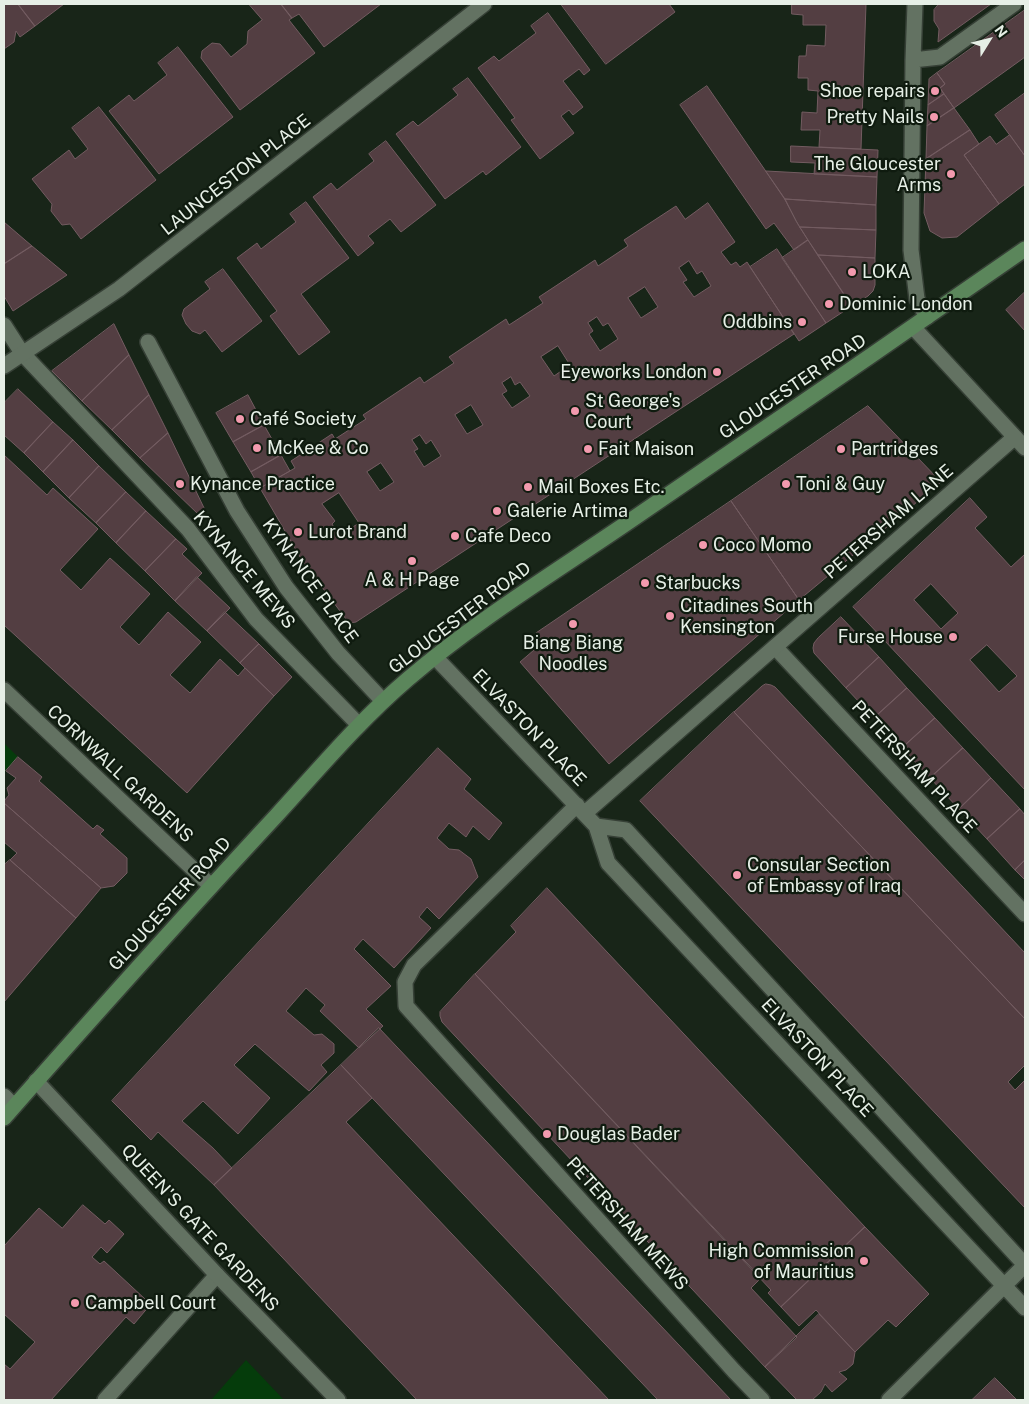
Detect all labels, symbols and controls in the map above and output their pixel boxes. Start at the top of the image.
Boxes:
north arrow [964,15,1014,65]
text: N [991,22,1011,40]
place label: Shoe repairs [820,80,925,102]
marker: Shoe repairs [929,85,941,97]
place label: Pretty Nails [826,106,924,128]
street label: LAUNCESTON PLACE [157,110,315,240]
marker: Pretty Nails [928,111,940,123]
place label: The Gloucester Arms [814,153,941,195]
marker: The Gloucester Arms [945,168,957,180]
place label: LOKA [862,261,911,283]
marker: LOKA [846,266,858,278]
place label: Dominic London [839,293,973,315]
marker: Dominic London [823,298,835,310]
place label: Oddbins [723,311,792,333]
marker: Oddbins [796,316,808,328]
street label: GLOUCESTER ROAD [715,330,871,444]
place label: Eyeworks London [560,361,707,383]
marker: Eyeworks London [711,366,723,378]
place label: St George's Court [585,390,680,432]
marker: St George's Court [569,405,581,417]
place label: Café Society [250,408,356,430]
marker: Café Society [234,413,246,425]
place label: McKee & Co [267,437,369,459]
place label: Fait Maison [598,438,694,460]
place label: Partridges [851,438,938,460]
marker: McKee & Co [251,442,263,454]
marker: Fait Maison [582,443,594,455]
marker: Partridges [835,443,847,455]
street label: PETERSHAM LANE [820,460,958,584]
place label: Kynance Practice [190,473,335,495]
place label: Toni & Guy [796,473,885,495]
place label: Mail Boxes Etc. [538,476,665,498]
marker: Kynance Practice [174,478,186,490]
marker: Toni & Guy [780,478,792,490]
marker: Mail Boxes Etc. [522,481,534,493]
place label: Galerie Artima [507,500,628,522]
marker: Galerie Artima [491,505,503,517]
street label: KYNANCE MEWS [188,507,300,633]
street label: KYNANCE PLACE [257,514,363,648]
place label: Lurot Brand [308,521,407,543]
place label: Cafe Deco [465,525,551,547]
marker: Lurot Brand [292,526,304,538]
marker: Cafe Deco [449,530,461,542]
place label: Coco Momo [713,534,812,556]
marker: Coco Momo [697,539,709,551]
marker: A & H Page [406,555,418,567]
street label: GLOUCESTER ROAD [385,557,535,679]
place label: A & H Page [365,569,459,591]
place label: Starbucks [655,572,740,594]
marker: Starbucks [639,577,651,589]
place label: Citadines South Kensington [680,595,813,638]
marker: Citadines South Kensington [664,610,676,622]
marker: Biang Biang Noodles [567,618,579,630]
place label: Furse House [838,626,943,648]
marker: Furse House [947,631,959,643]
place label: Biang Biang Noodles [523,632,623,674]
street label: ELVASTON PLACE [468,665,590,791]
street label: PETERSHAM PLACE [847,696,981,838]
street label: CORNWALL GARDENS [42,701,198,847]
street label: GLOUCESTER ROAD [104,833,236,975]
place label: Consular Section of Embassy of Iraq [747,854,901,896]
marker: Consular Section of Embassy of Iraq [731,869,743,881]
street label: ELVASTON PLACE [756,994,878,1122]
place label: Douglas Bader [557,1123,680,1145]
marker: Douglas Bader [541,1128,553,1140]
street label: QUEEN'S GATE GARDENS [117,1140,283,1316]
street label: PETERSHAM MEWS [562,1153,692,1295]
place label: High Commission of Mauritius [708,1240,854,1282]
marker: High Commission of Mauritius [858,1255,870,1267]
place label: Campbell Court [85,1292,216,1314]
marker: Campbell Court [69,1297,81,1309]

